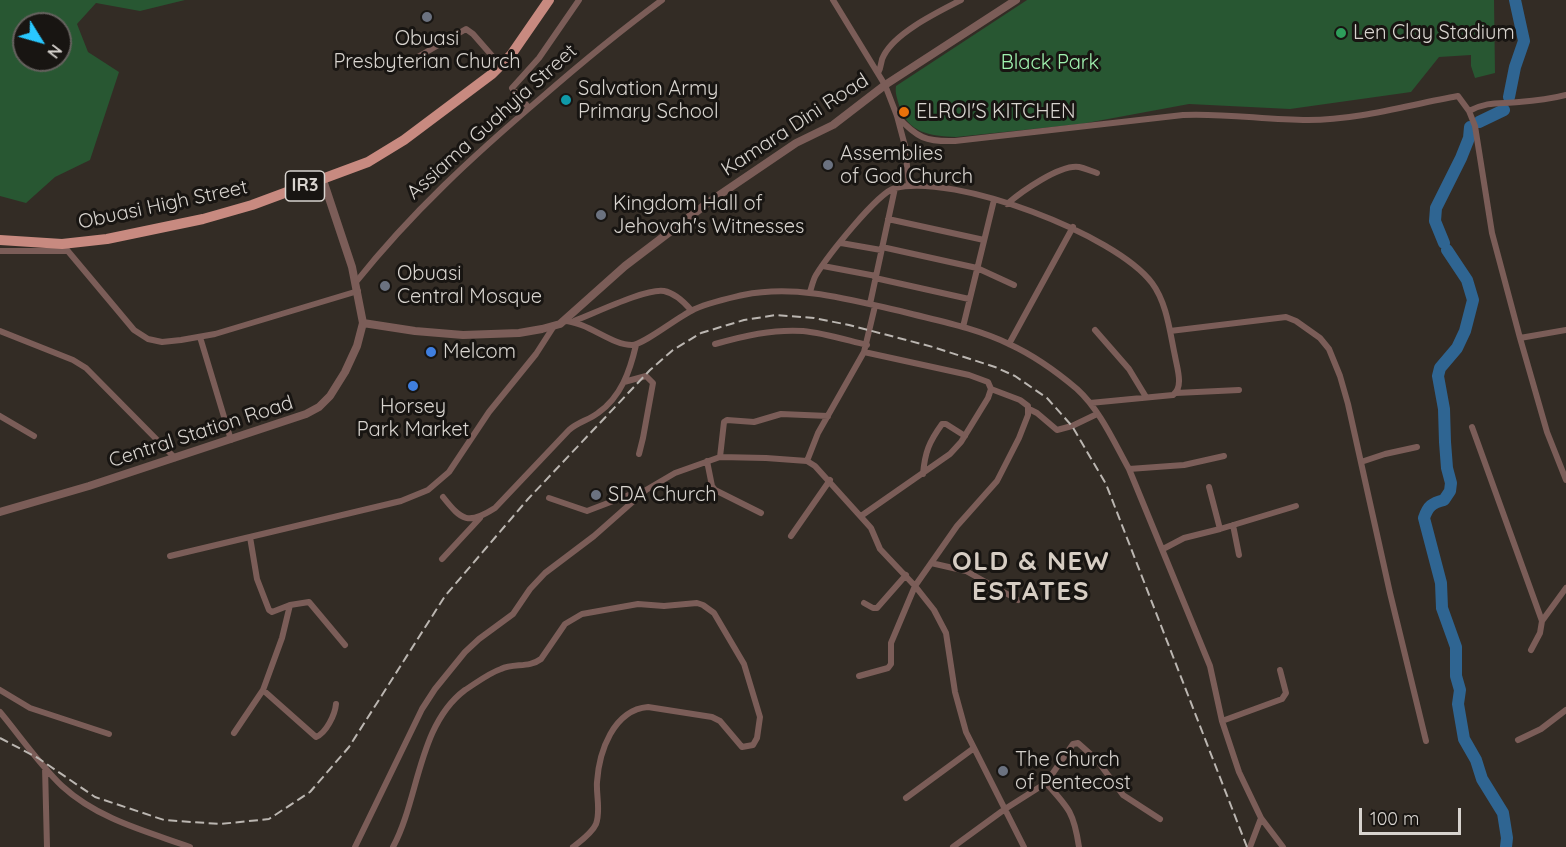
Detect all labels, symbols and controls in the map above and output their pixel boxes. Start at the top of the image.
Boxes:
marker: Obuasi Presbyterian Church [420,10,434,24]
north arrow [12,12,72,72]
place label: Len Clay Stadium [1353,21,1515,45]
marker: Len Clay Stadium [1334,26,1348,40]
place label: Obuasi Presbyterian Church [333,27,521,74]
street label: Assiama Guahyia Street [402,39,582,205]
text: N [43,41,66,62]
park label: Black Park [1001,51,1099,75]
street label: Kamara Dini Road [717,68,873,182]
place label: Salvation Army Primary School [578,77,718,124]
marker: Salvation Army Primary School [559,93,573,107]
place label: ELROI'S KITCHEN [916,100,1076,124]
marker: ELROI'S KITCHEN [897,105,911,119]
place label: Assemblies of God Church [840,142,973,189]
marker: Assemblies of God Church [821,158,835,172]
road number: IR3 [286,171,324,201]
street label: Obuasi High Street [76,175,250,235]
place label: Kingdom Hall of Jehovah's Witnesses [613,192,804,239]
marker: Kingdom Hall of Jehovah's Witnesses [594,208,608,222]
place label: Obuasi Central Mosque [397,262,542,309]
marker: Obuasi Central Mosque [378,279,392,293]
place label: Melcom [443,340,516,364]
marker: Melcom [424,345,438,359]
marker: Horsey Park Market [406,379,420,393]
street label: Central Station Road [106,391,296,473]
place label: Horsey Park Market [357,395,469,442]
place label: SDA Church [608,483,717,507]
marker: SDA Church [589,488,603,502]
district label: OLD & NEW ESTATES [952,546,1110,608]
place label: The Church of Pentecost [1015,748,1131,795]
marker: The Church of Pentecost [996,764,1010,778]
scale bar [1362,796,1464,834]
text: 100 m [1370,807,1419,830]

